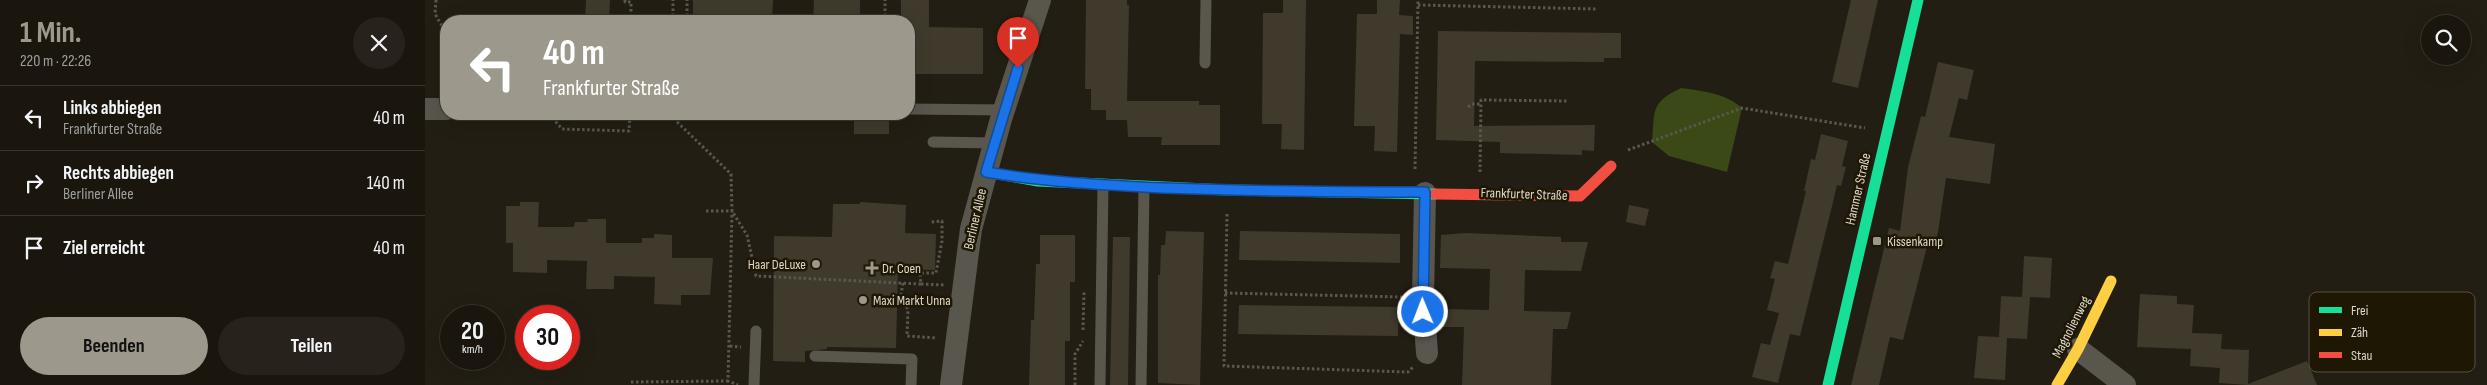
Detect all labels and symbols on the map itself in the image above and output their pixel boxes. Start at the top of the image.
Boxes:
pin [997,17,1039,68]
street label: Hammer Straße [1841,151,1875,227]
street label: Frankfurter Straße [1480,184,1568,204]
street label: Berliner Allee [960,187,990,251]
place label: Kissenkamp [1887,233,1943,250]
marker: Kissenkamp [1871,235,1883,247]
place label: Haar DeLuxe [748,256,806,273]
marker: Haar DeLuxe [810,258,822,270]
place label: Dr. Coen [882,260,921,277]
marker: Dr. Coen [866,262,878,274]
position arrow [1396,285,1448,337]
place label: Maxi Markt Unna [873,292,951,309]
legend [2309,292,2475,372]
street label: Magnolienweg [2048,293,2094,361]
marker: Maxi Markt Unna [857,294,869,306]
text: Frei [2351,302,2368,319]
speed limit sign: 30 [515,305,580,370]
text: Zäh [2351,324,2368,341]
text: Stau [2351,347,2373,364]

